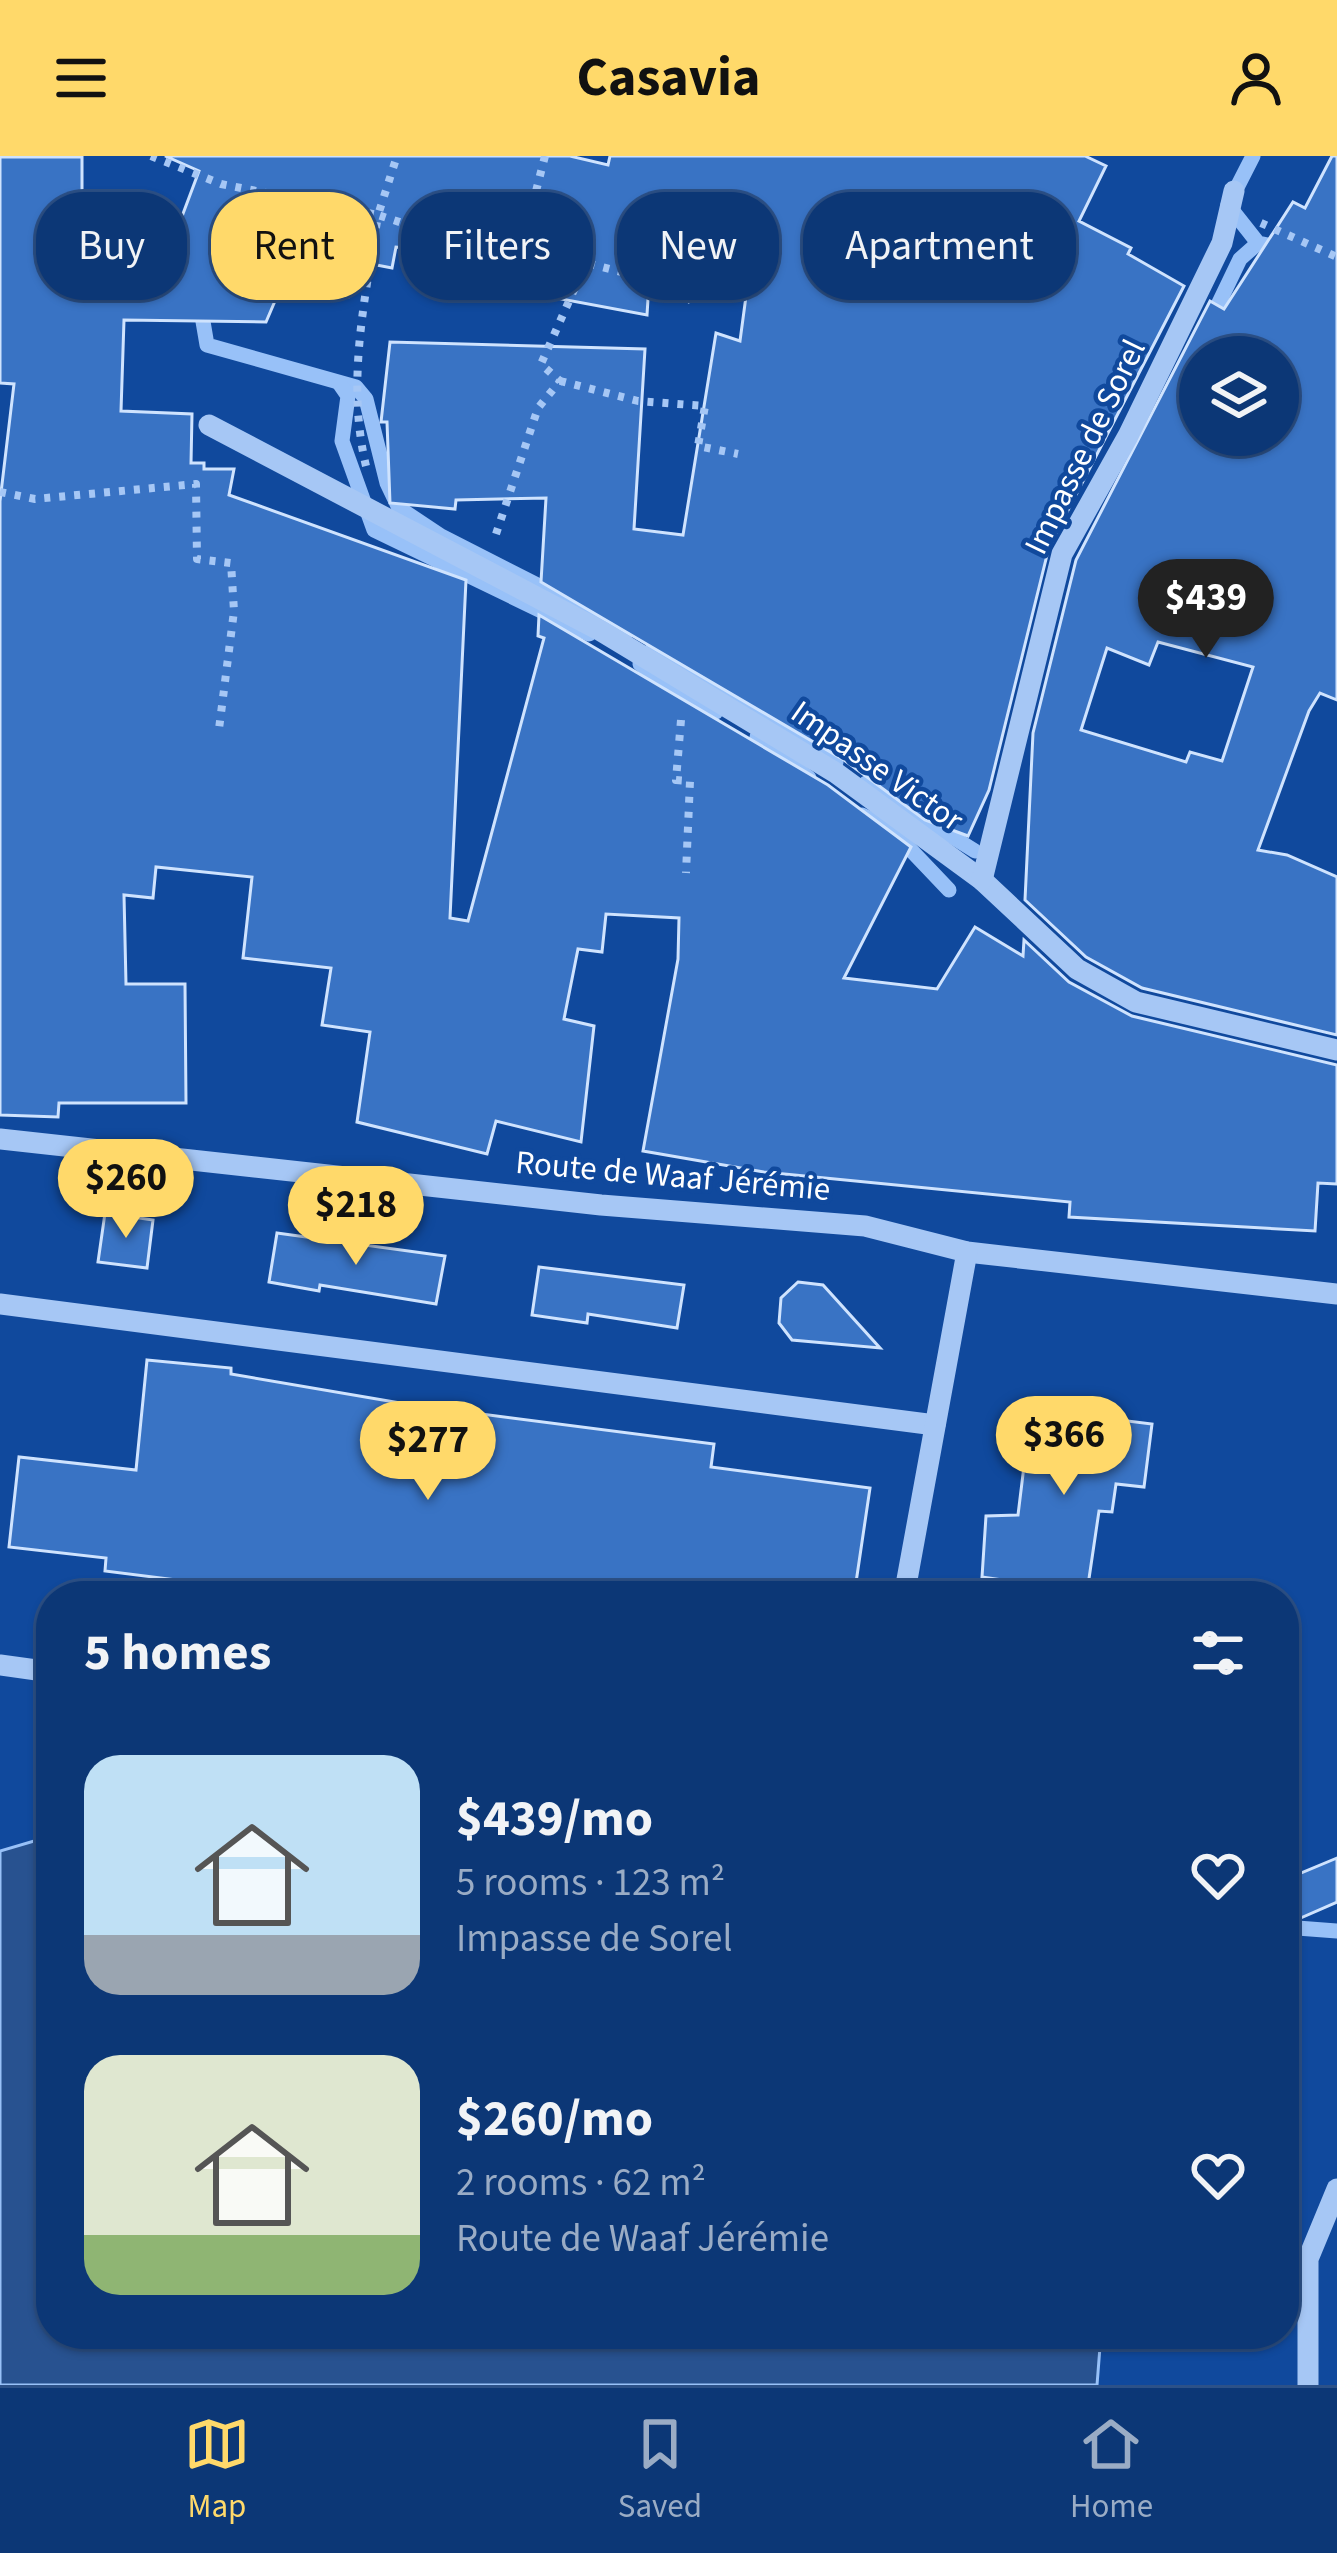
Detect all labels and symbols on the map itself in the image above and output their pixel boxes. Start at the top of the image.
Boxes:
street label: Impasse de Sorel [1013,332,1157,562]
pin: $439 [1135,559,1277,661]
street label: Impasse Victor [781,689,973,843]
pin: $260 [55,1139,197,1241]
street label: Route de Waaf Jérémie [514,1139,832,1213]
pin: $218 [285,1166,427,1268]
pin: $366 [993,1396,1135,1498]
pin: $277 [357,1401,499,1503]

